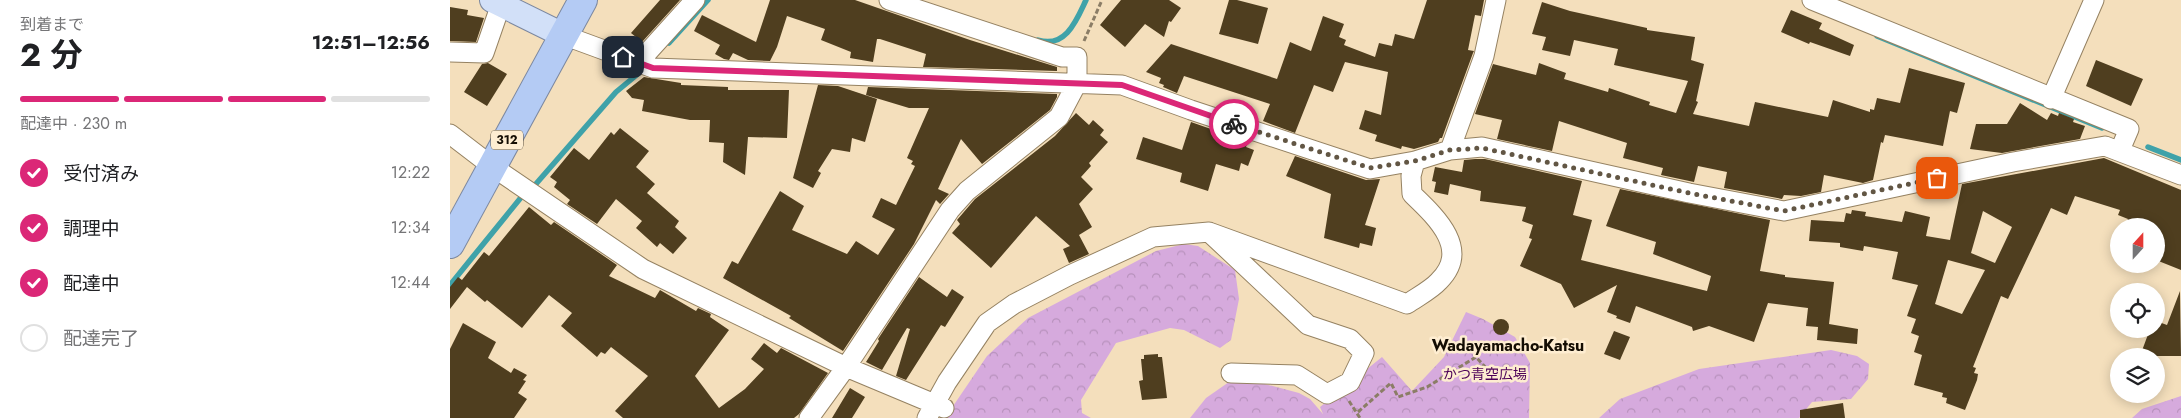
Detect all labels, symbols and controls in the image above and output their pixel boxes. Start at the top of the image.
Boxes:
text: 到着まで [20,13,84,36]
text: 12:51–12:56 [312,29,430,56]
text: 2 分 [20,32,83,78]
pin [602,36,644,78]
icon: home [609,43,637,71]
courier [1209,99,1259,149]
icon: bike [1220,110,1248,138]
text: 配達中 · 230 m [20,112,127,135]
road number: 312 [491,130,523,150]
pin [1916,157,1958,199]
icon: check [20,159,48,187]
text: 受付済み [63,160,139,187]
text: 12:22 [391,161,430,184]
icon: bag [1923,164,1951,192]
icon: check [20,214,48,242]
text: 調理中 [63,215,120,242]
text: 12:34 [391,216,430,239]
north arrow [2110,218,2165,272]
map controls [2110,218,2165,403]
icon: check [20,269,48,297]
text: 配達中 [63,270,120,297]
text: 12:44 [390,271,430,294]
button: locate [2110,283,2165,338]
text: 配達完了 [63,325,139,352]
district label: Wadayamacho-Katsu [1432,334,1584,357]
button: layers [2110,348,2165,403]
park label: かつ青空広場 [1443,364,1527,384]

